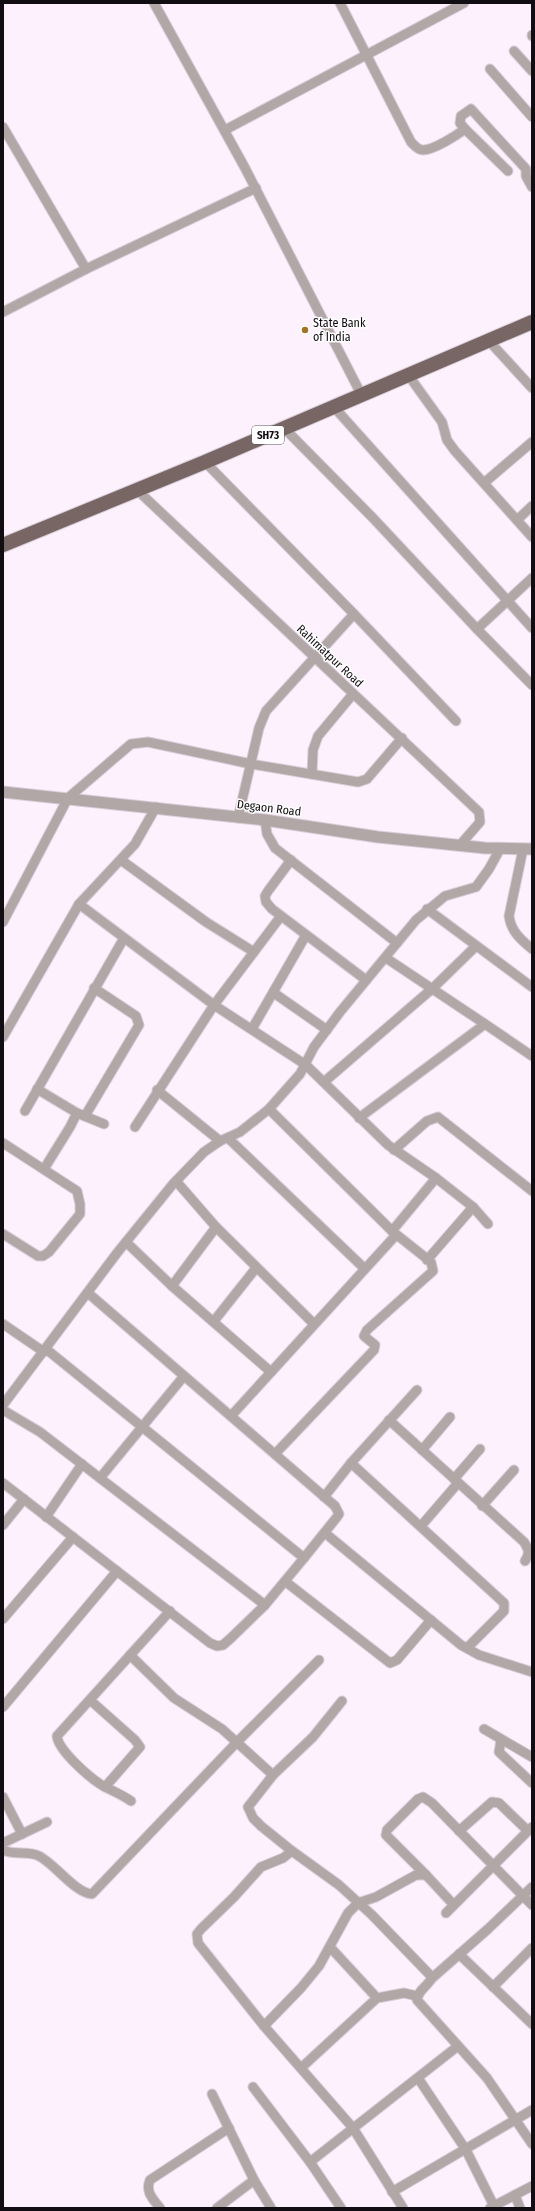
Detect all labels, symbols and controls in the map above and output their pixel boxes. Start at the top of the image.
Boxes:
place label: State Bank of India [313,316,366,344]
marker: State Bank of India [300,325,310,335]
road number: SH73 [252,426,284,444]
street label: Rahimatpur Road [294,622,366,690]
street label: Degaon Road [236,797,302,819]

